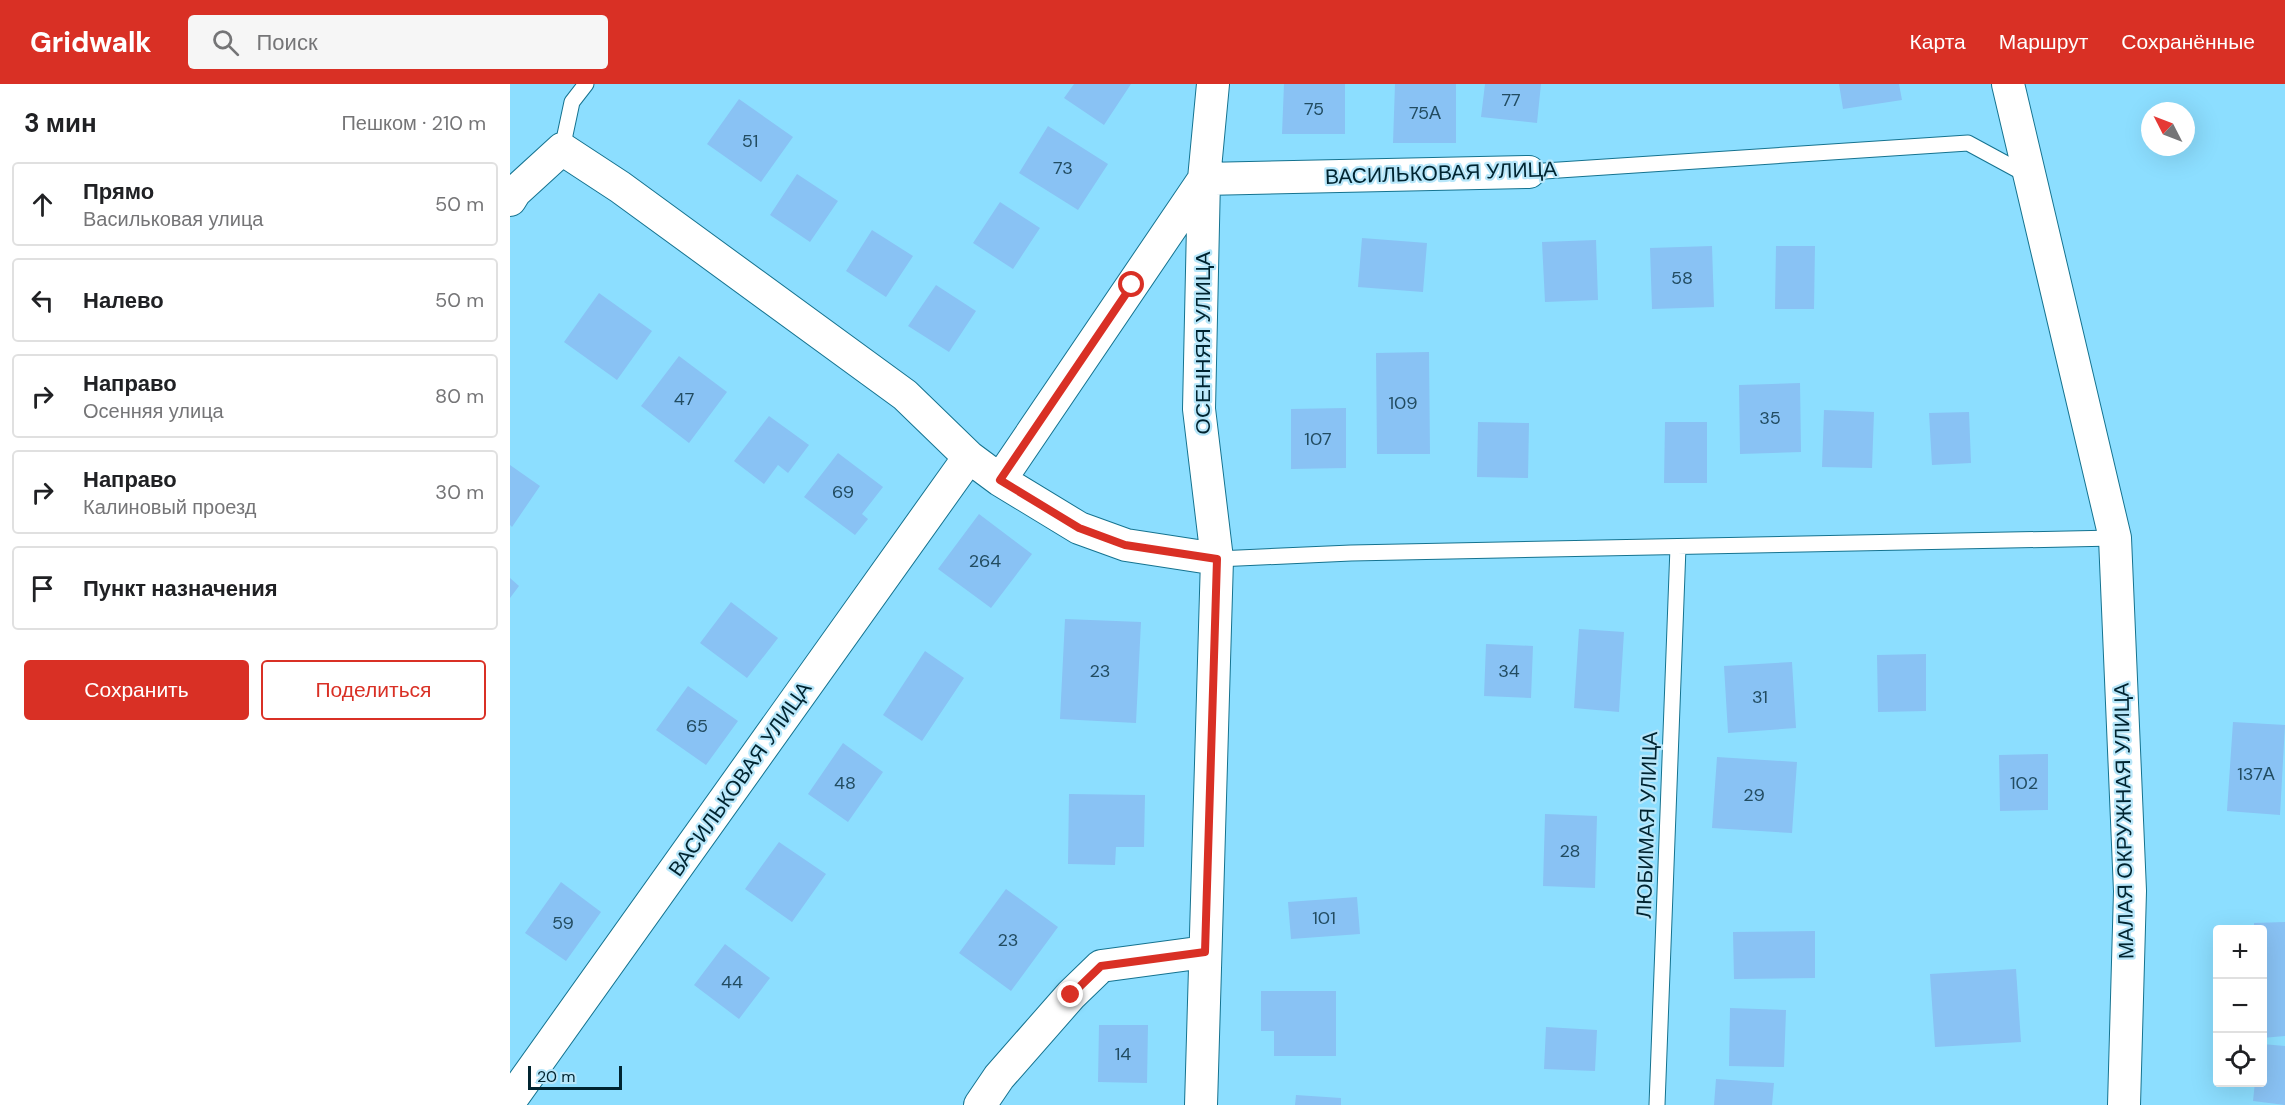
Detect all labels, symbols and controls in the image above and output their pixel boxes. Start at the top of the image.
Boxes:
search box [188,15,608,69]
text: Gridwalk [30,24,152,61]
icon: search [209,26,242,59]
text: Поиск [257,28,318,57]
text: Карта [1910,28,1966,56]
text: Маршрут [1999,28,2088,56]
text: Сохранённые [2121,28,2255,56]
house number: 77 [1501,88,1521,112]
house number: 75 [1304,97,1324,121]
house number: 75А [1409,101,1441,125]
north arrow [2141,102,2195,156]
text: 3 мин [24,106,97,140]
text: Пешком · 210 m [341,110,486,136]
house number: 51 [742,129,758,153]
street label: ВАСИЛЬКОВАЯ УЛИЦА [1325,155,1557,191]
house number: 73 [1053,156,1073,180]
text: Прямо [83,177,154,206]
icon: ahead [26,188,59,221]
text: 50 m [435,191,484,217]
text: Васильковая улица [83,206,263,232]
street label: ОСЕННЯЯ УЛИЦА [1189,252,1217,434]
house number: 58 [1671,266,1693,290]
route start [1118,271,1144,297]
icon: left [26,284,59,317]
text: Налево [83,286,164,315]
text: 50 m [435,287,484,313]
text: Направо [83,369,177,398]
icon: right [26,380,59,413]
text: 80 m [435,383,484,409]
house number: 47 [674,387,694,411]
house number: 109 [1388,391,1418,415]
text: Осенняя улица [83,398,224,424]
house number: 35 [1759,406,1781,430]
house number: 107 [1304,427,1332,451]
text: Направо [83,465,177,494]
icon: right [26,476,59,509]
text: 30 m [435,479,484,505]
house number: 69 [832,480,854,504]
text: Калиновый проезд [83,494,256,520]
house number: 264 [969,549,1001,573]
icon: arrive [26,572,59,605]
text: Пункт назначения [83,574,278,603]
house number: 23 [1089,659,1111,683]
house number: 34 [1498,659,1520,683]
button: Сохранить [24,660,249,720]
button: Поделиться [261,660,486,720]
street label: ВАСИЛЬКОВАЯ УЛИЦА [662,676,818,882]
street label: МАЛАЯ ОКРУЖНАЯ УЛИЦА [2108,683,2140,959]
house number: 31 [1752,685,1768,709]
house number: 65 [686,714,708,738]
street label: ЛЮБИМАЯ УЛИЦА [1630,731,1664,919]
house number: 137А [2237,762,2275,786]
house number: 48 [834,771,856,795]
house number: 102 [2010,771,2038,795]
house number: 29 [1743,783,1765,807]
house number: 28 [1559,839,1581,863]
house number: 101 [1312,906,1336,930]
house number: 59 [552,911,574,935]
map controls [2213,925,2267,1087]
button: + [2213,925,2267,979]
house number: 23 [997,928,1019,952]
house number: 44 [721,970,743,994]
button: − [2213,979,2267,1033]
route end [1057,981,1083,1007]
button: locate [2213,1033,2267,1087]
house number: 14 [1115,1042,1131,1066]
scale bar [528,1063,622,1090]
text: 20 m [537,1066,576,1087]

